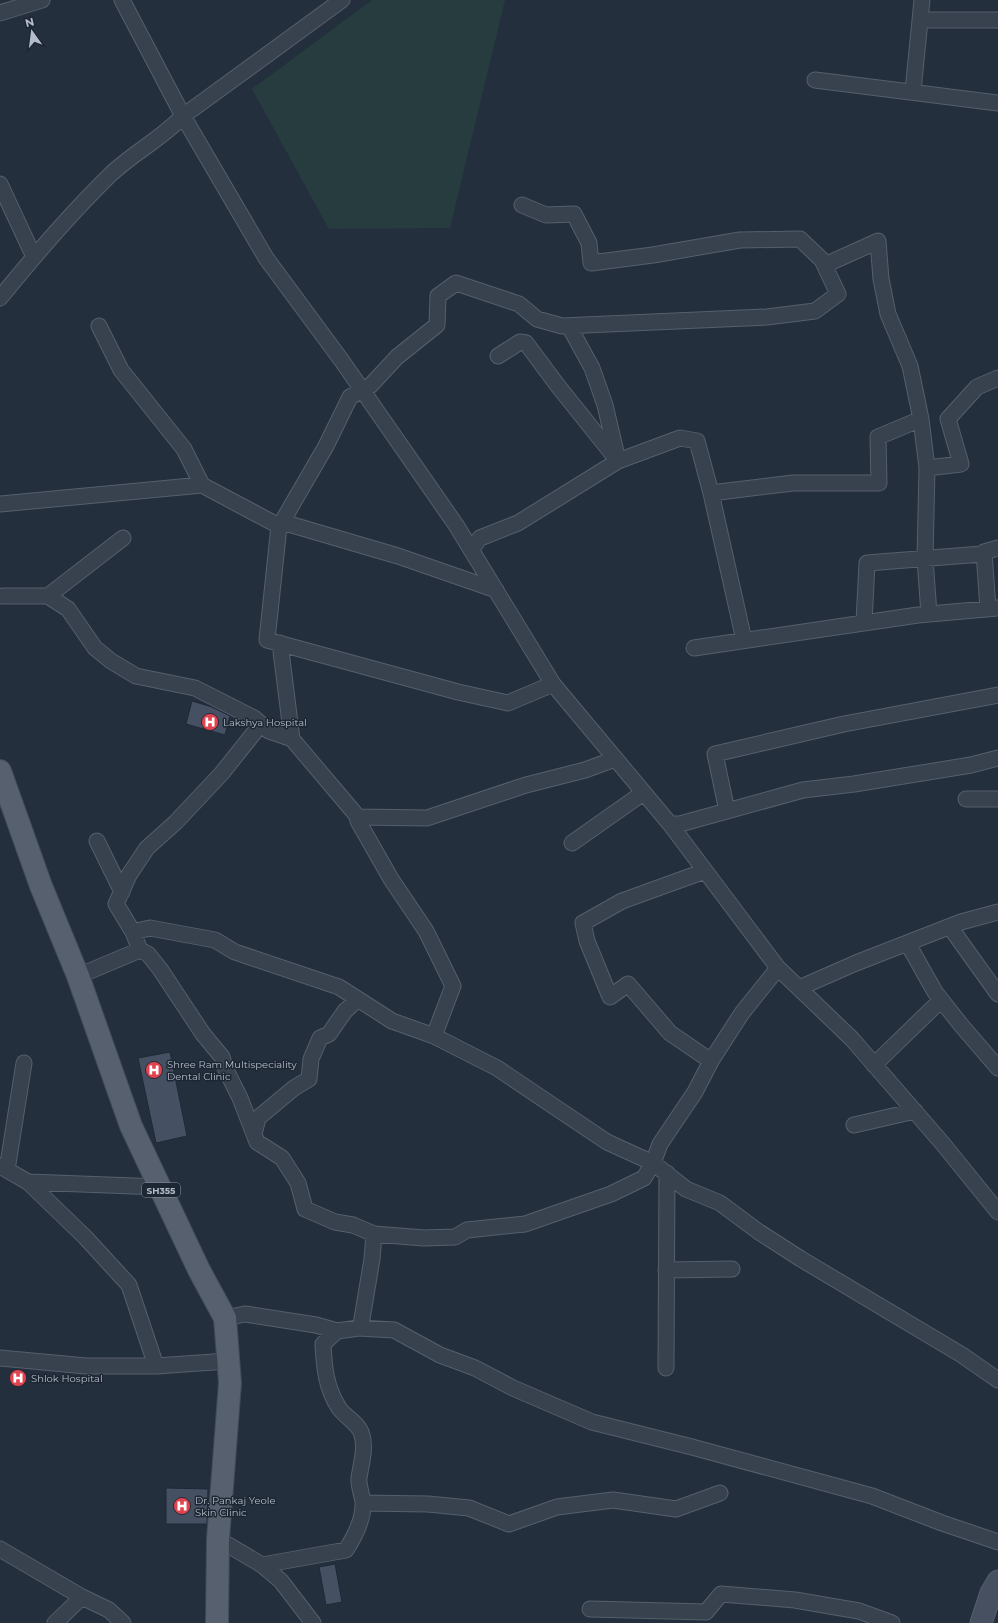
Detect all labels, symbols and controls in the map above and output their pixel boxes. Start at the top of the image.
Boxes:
north arrow [12,12,52,52]
text: N [24,14,36,30]
hospital icon: Lakshya Hospital [200,712,220,732]
place label: Lakshya Hospital [223,716,307,729]
place label: Shree Ram Multispeciality Dental Clinic [167,1058,297,1083]
hospital icon: Shree Ram Multispeciality Dental Clinic [144,1060,164,1080]
road number: SH355 [142,1183,180,1197]
hospital icon: Shlok Hospital [8,1368,28,1388]
place label: Shlok Hospital [31,1372,103,1385]
place label: Dr. Pankaj Yeole Skin Clinic [195,1494,276,1519]
hospital icon: Dr. Pankaj Yeole Skin Clinic [172,1496,192,1516]

